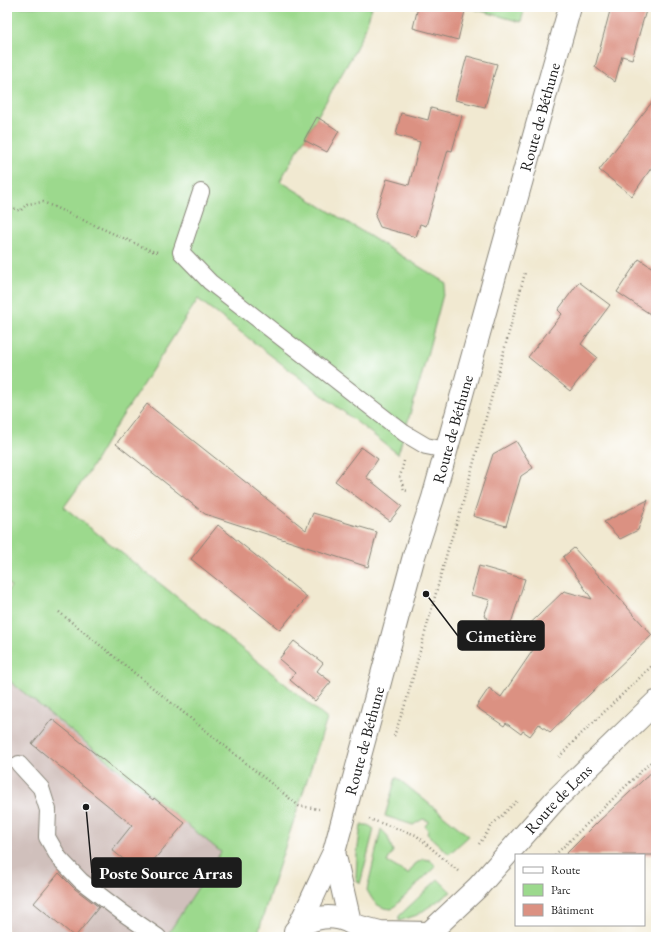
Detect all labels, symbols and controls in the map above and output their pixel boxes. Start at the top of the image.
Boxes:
street label: Route de Béthune [514,60,564,174]
street label: Route de Béthune [427,372,477,486]
callout: Cimetière [458,621,544,650]
text: Cimetière [466,625,536,647]
street label: Route de Béthune [339,684,389,797]
street label: Route de Lens [520,759,596,838]
legend [515,854,645,926]
callout: Poste Source Arras [92,858,241,887]
text: Poste Source Arras [99,862,233,884]
text: Route [551,862,581,878]
text: Parc [551,882,571,898]
text: Bâtiment [551,902,594,918]

